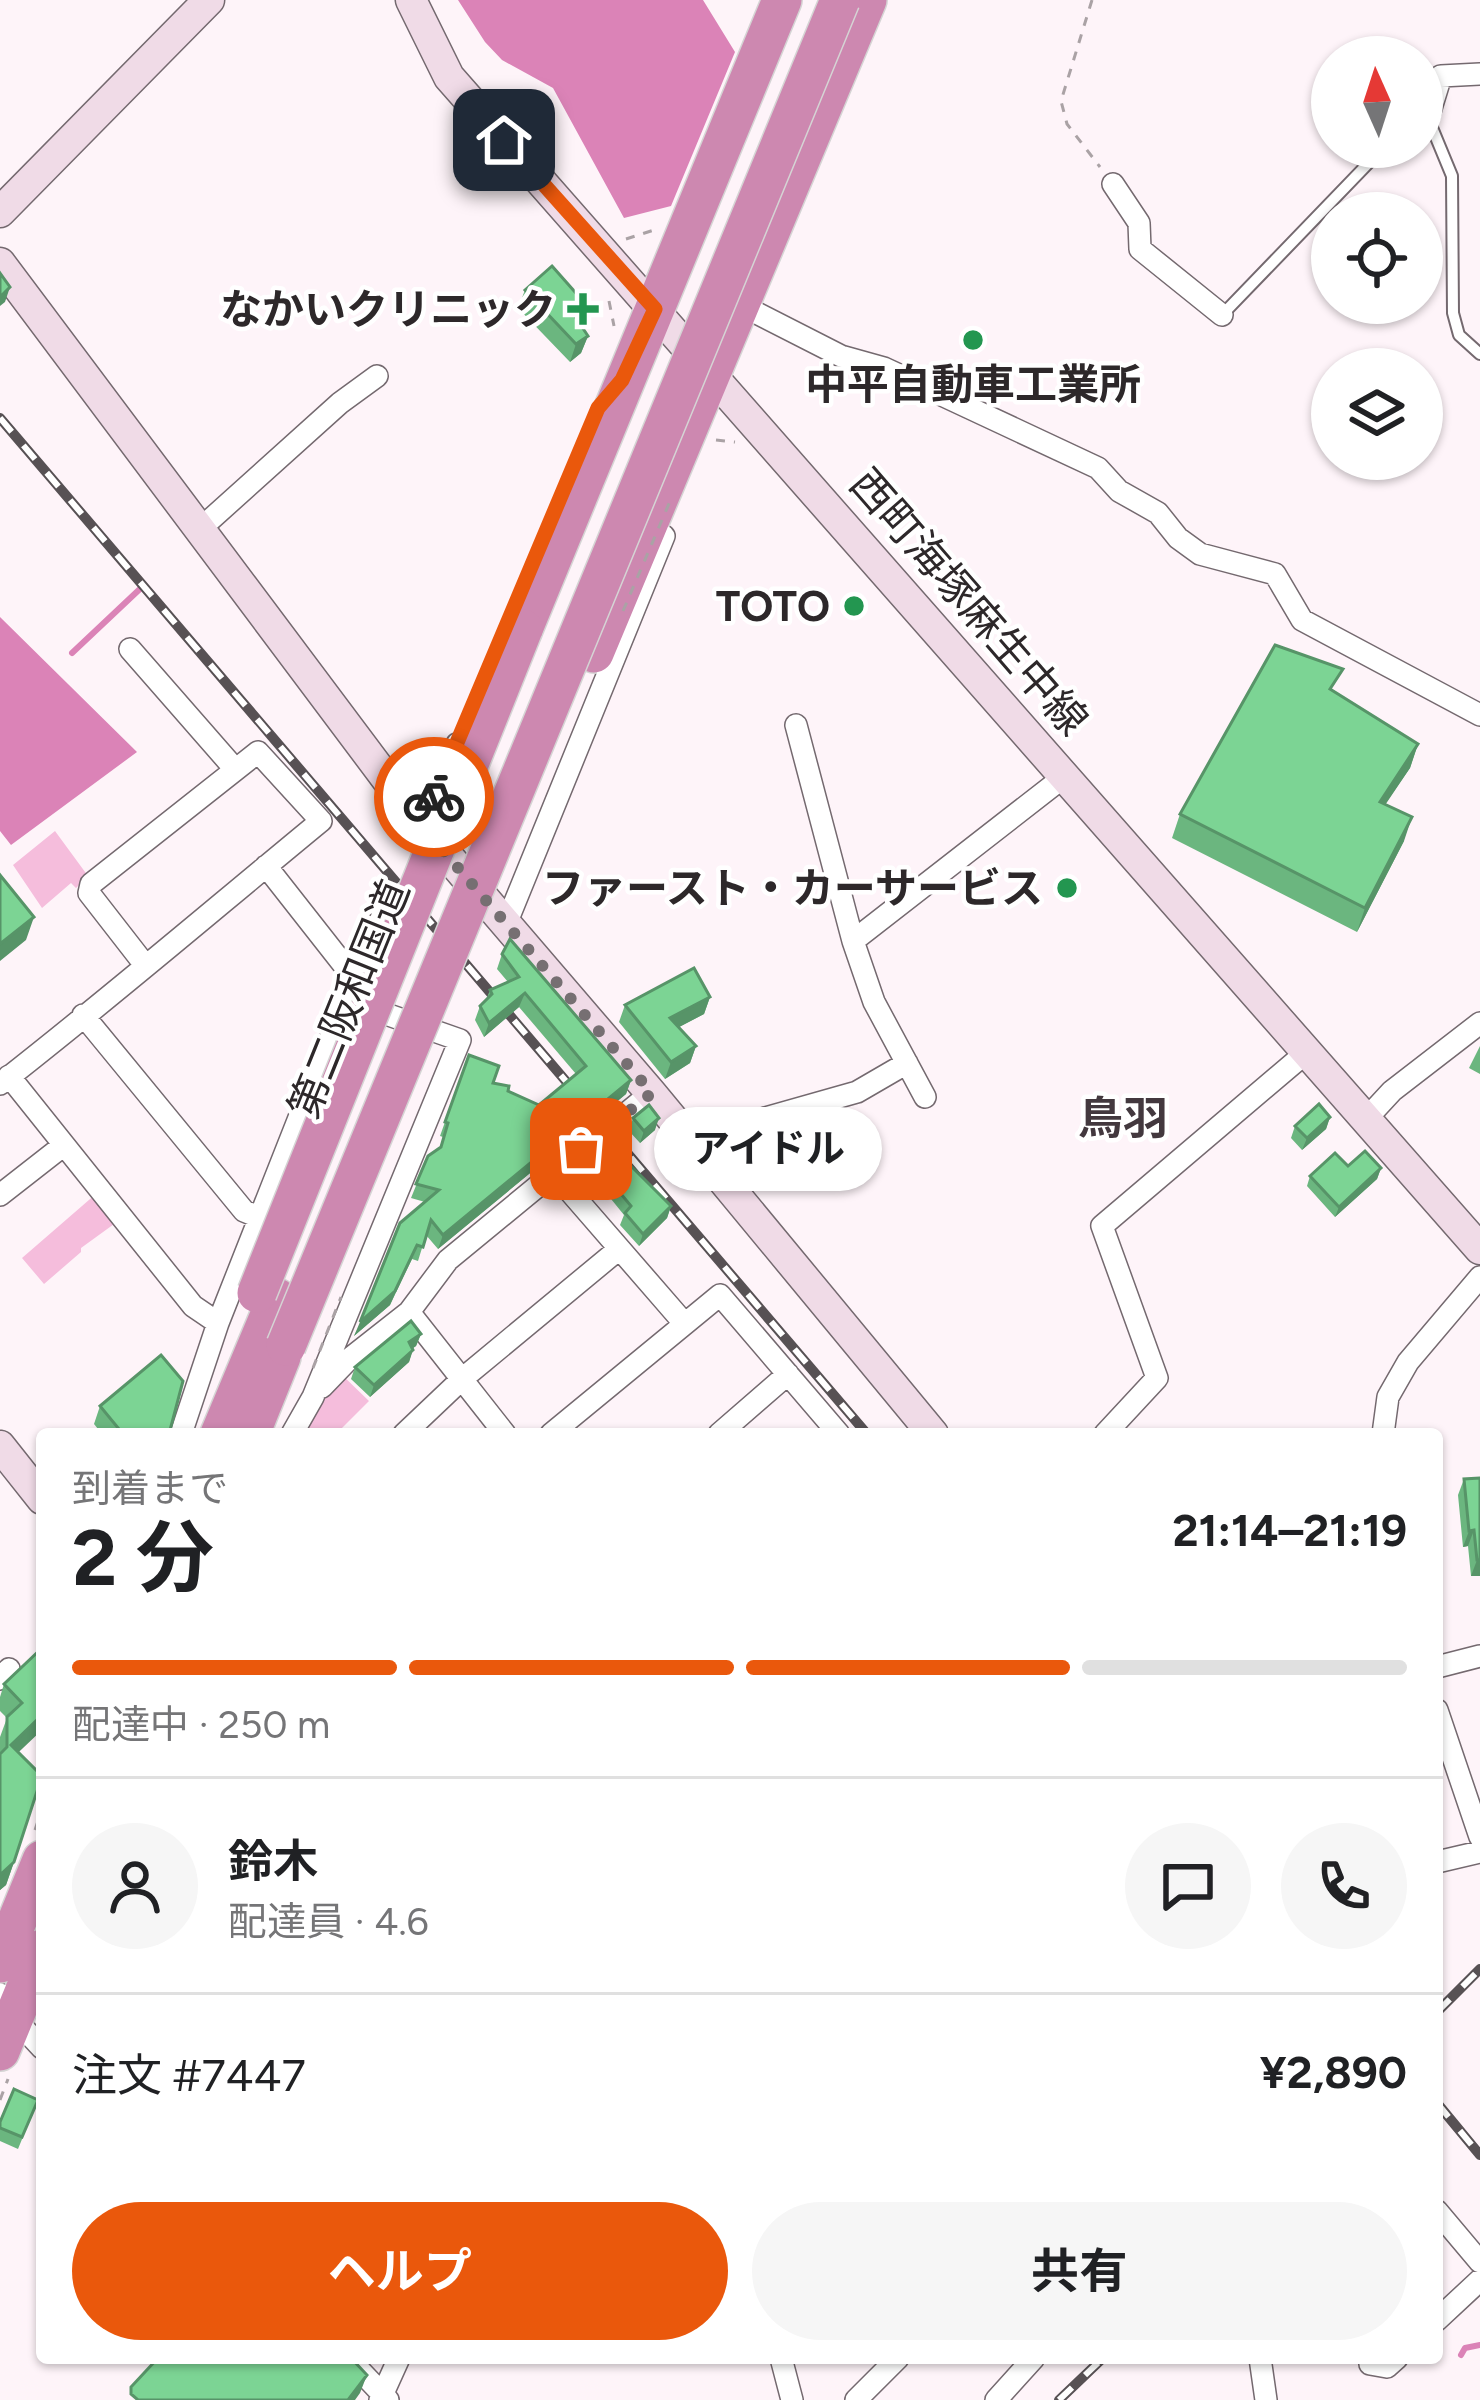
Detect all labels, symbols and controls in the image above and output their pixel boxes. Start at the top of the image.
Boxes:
north arrow [1311,36,1443,168]
map controls [1311,36,1443,480]
pin [453,89,555,191]
icon: home [471,107,537,173]
button: locate [1311,192,1443,324]
place label: なかいクリニック [220,284,556,335]
marker: なかいクリニック [567,293,599,325]
marker: 中平自動車工業所 [960,327,986,353]
button: layers [1311,348,1443,480]
place label: 中平自動車工業所 [805,359,1141,410]
street label: 西町海塚麻生中線 [840,458,1098,746]
place label: TOTO [716,581,830,632]
marker: TOTO [841,593,867,619]
courier [374,737,494,857]
icon: bike [401,764,467,830]
place label: ファースト・カーサービス [542,863,1043,914]
street label: 第二阪和国道 [278,873,420,1125]
marker: ファースト・カーサービス [1054,875,1080,901]
district label: 鳥羽 [1078,1091,1168,1145]
pin [530,1098,632,1200]
callout: アイドル [653,1107,881,1191]
icon: bag [548,1116,614,1182]
text: アイドル [691,1125,845,1172]
text: 到着まで [72,1465,228,1512]
text: 21:14–21:19 [1173,1503,1407,1557]
text: 2 分 [72,1511,214,1605]
text: 配達中 · 250 m [72,1701,330,1748]
button: person [72,1823,198,1949]
button: chat [1125,1823,1251,1949]
button: phone [1281,1823,1407,1949]
text: 鈴木 [228,1834,318,1888]
text: 配達員 · 4.6 [228,1898,429,1945]
text: ¥2,890 [1260,2045,1407,2099]
text: 注文 #7447 [72,2048,306,2102]
button: ヘルプ [72,2202,728,2340]
button: 共有 [752,2202,1407,2340]

